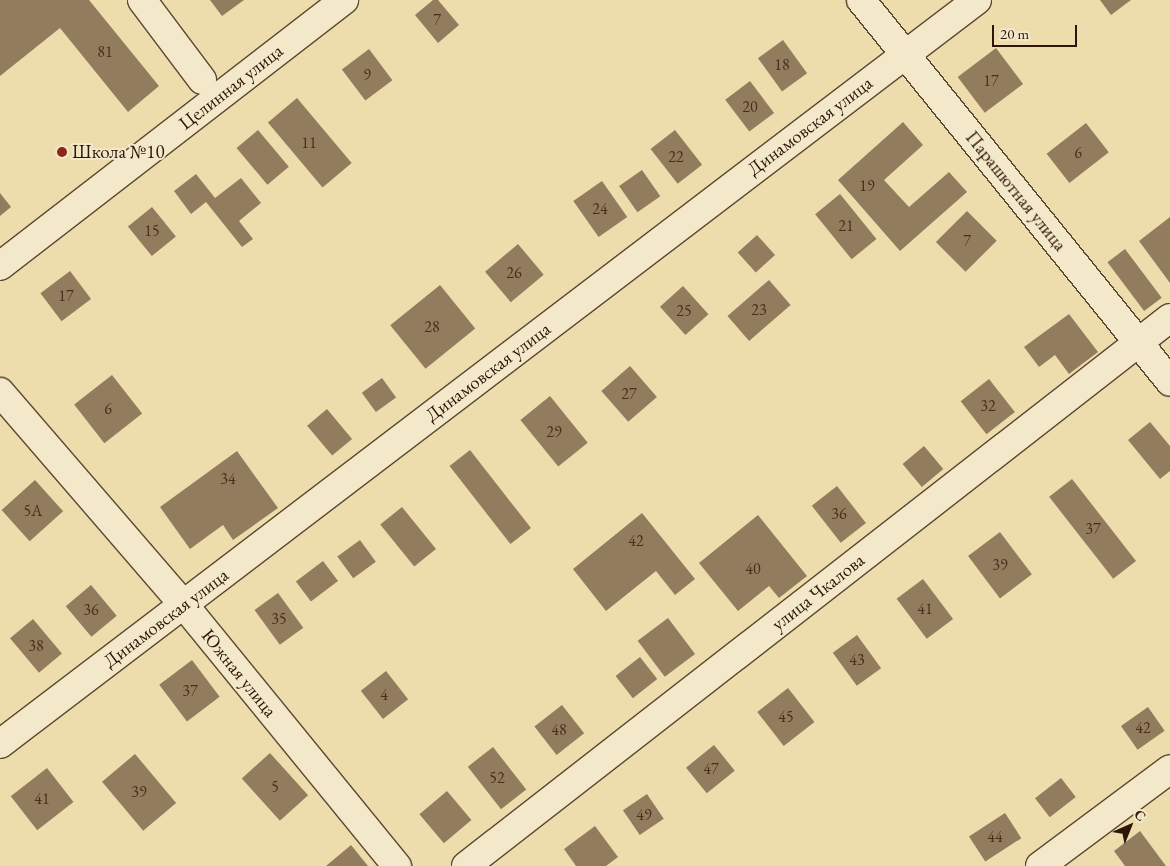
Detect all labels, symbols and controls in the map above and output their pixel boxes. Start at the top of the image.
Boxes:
house number: 7 [433,10,441,30]
scale bar [995,15,1080,47]
text: 20 m [1000,24,1029,43]
street label: Целинная улица [175,39,287,135]
house number: 81 [97,42,113,62]
house number: 18 [774,55,790,75]
house number: 9 [363,65,371,85]
house number: 17 [983,71,999,91]
street label: Динамовская улица [743,72,877,180]
house number: 20 [742,97,758,117]
street label: Парашютная улица [961,126,1071,256]
house number: 11 [301,133,317,153]
place label: Школа №10 [72,141,165,163]
house number: 6 [1074,143,1082,163]
marker: Школа №10 [56,146,68,158]
house number: 22 [668,147,684,167]
house number: 19 [859,176,875,196]
house number: 24 [592,199,608,219]
house number: 21 [838,216,854,236]
house number: 15 [144,221,160,241]
house number: 7 [963,231,971,251]
house number: 26 [506,263,522,283]
house number: 17 [58,286,74,306]
house number: 23 [751,300,767,320]
house number: 25 [676,301,692,321]
house number: 28 [424,317,440,337]
street label: Динамовская улица [421,318,555,426]
house number: 27 [621,384,637,404]
house number: 32 [980,396,996,416]
house number: 6 [104,399,112,419]
house number: 29 [546,422,562,442]
house number: 34 [220,469,236,489]
house number: 5А [24,501,42,521]
house number: 36 [831,504,847,524]
house number: 37 [1085,519,1101,539]
house number: 42 [628,531,644,551]
street label: улица Чкалова [767,549,869,635]
house number: 39 [992,555,1008,575]
house number: 40 [745,559,761,579]
street label: Динамовская улица [99,564,233,672]
house number: 41 [917,599,933,619]
house number: 36 [83,600,99,620]
house number: 35 [271,609,287,629]
street label: Южная улица [196,624,282,722]
house number: 38 [28,636,44,656]
house number: 43 [849,650,865,670]
house number: 37 [182,681,198,701]
house number: 4 [380,685,388,705]
house number: 45 [778,707,794,727]
house number: 42 [1135,718,1151,738]
house number: 48 [551,720,567,740]
house number: 47 [703,759,719,779]
house number: 52 [489,768,505,788]
house number: 5 [271,777,279,797]
house number: 39 [131,782,147,802]
house number: 41 [34,789,50,809]
north arrow [1105,801,1155,851]
house number: 49 [636,805,652,825]
text: С [1131,805,1150,825]
house number: 44 [987,827,1003,847]

